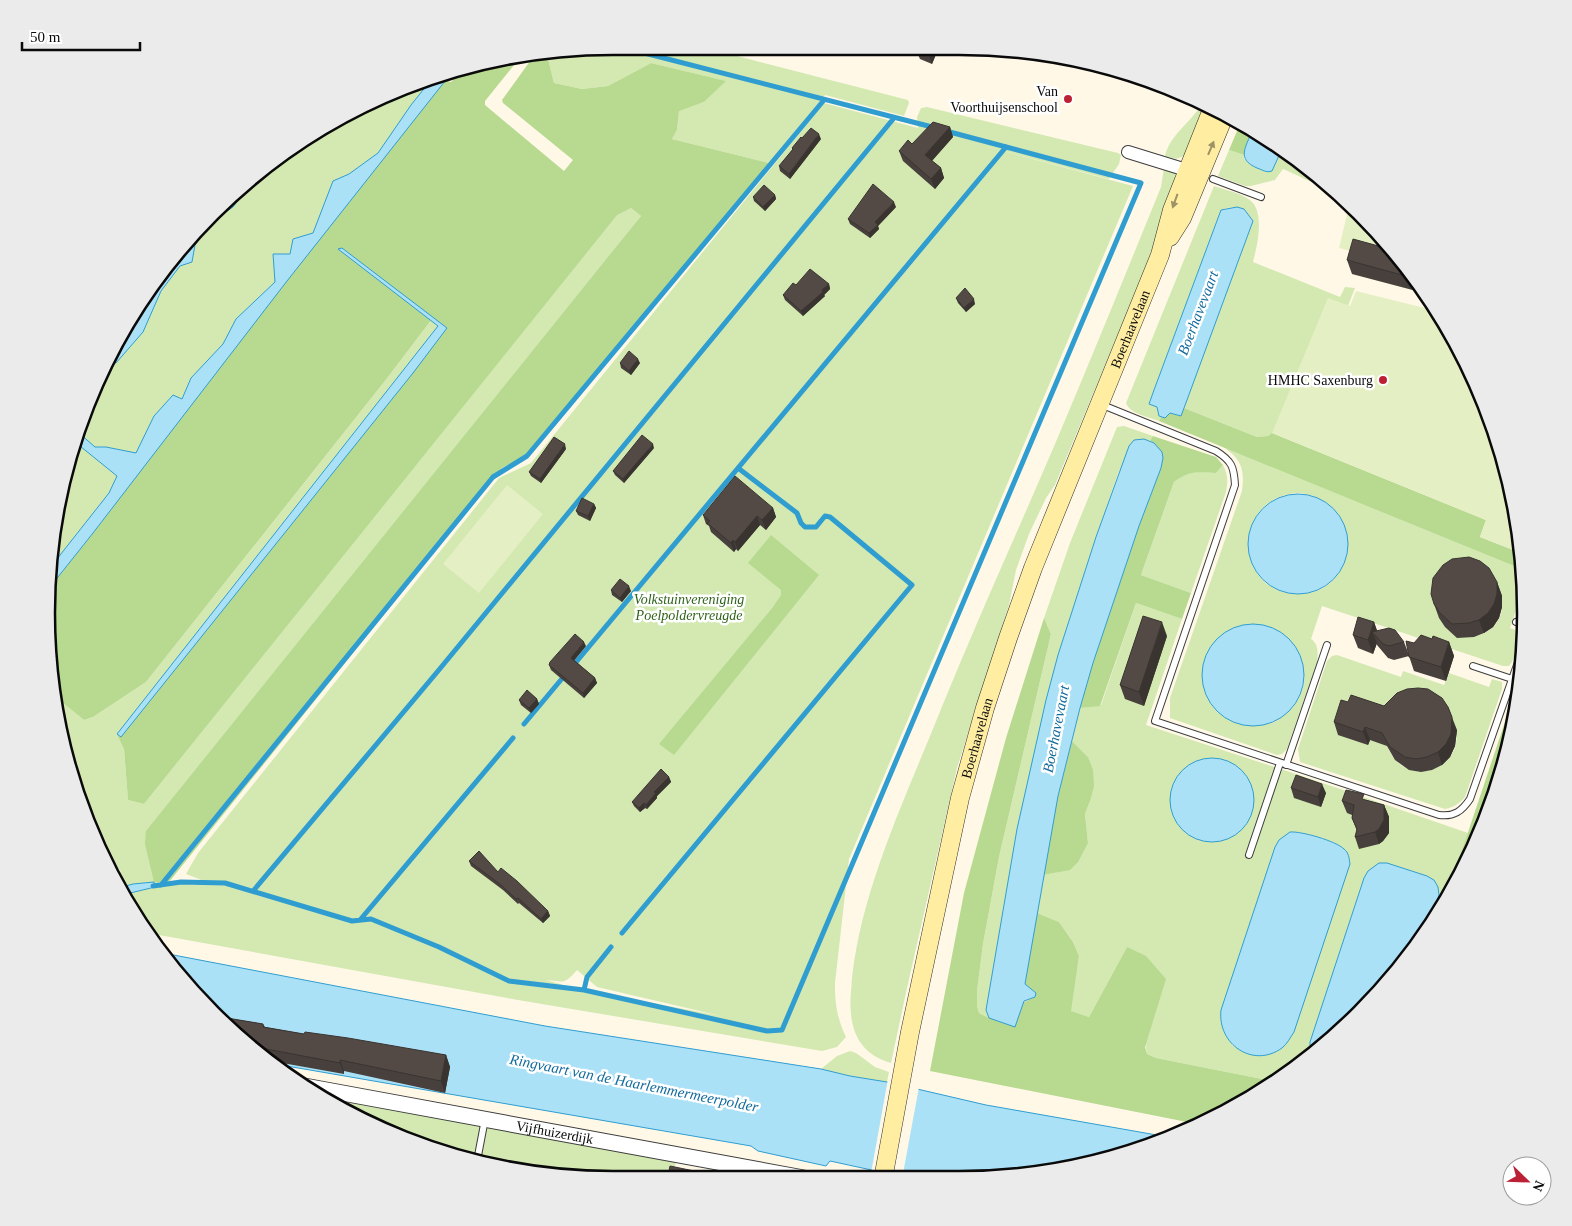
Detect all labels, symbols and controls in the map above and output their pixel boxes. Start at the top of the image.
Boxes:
scale bar [22,20,140,52]
text: 50 m [30,29,61,45]
place label: Van Voorthuijsenschool [950,84,1058,115]
marker: Van Voorthuijsenschool [1062,93,1074,105]
one-way arrow [1208,141,1216,155]
one-way arrow [1171,193,1178,208]
water label: Boerhavevaart [1175,268,1222,357]
street label: Boerhaavelaan [1108,288,1153,371]
place label: HMHC Saxenburg [1268,373,1373,388]
marker: HMHC Saxenburg [1377,374,1389,386]
park label: Volkstuinvereniging Poelpoldervreugde [634,592,744,623]
water label: Boerhavevaart [1040,683,1072,774]
street label: Boerhaavelaan [959,696,996,780]
water label: Ringvaart van de Haarlemmermeerpolder [507,1051,760,1115]
street label: Vijfhuizerdijk [515,1118,595,1147]
north arrow [1502,1156,1552,1206]
text: N [1530,1178,1547,1193]

